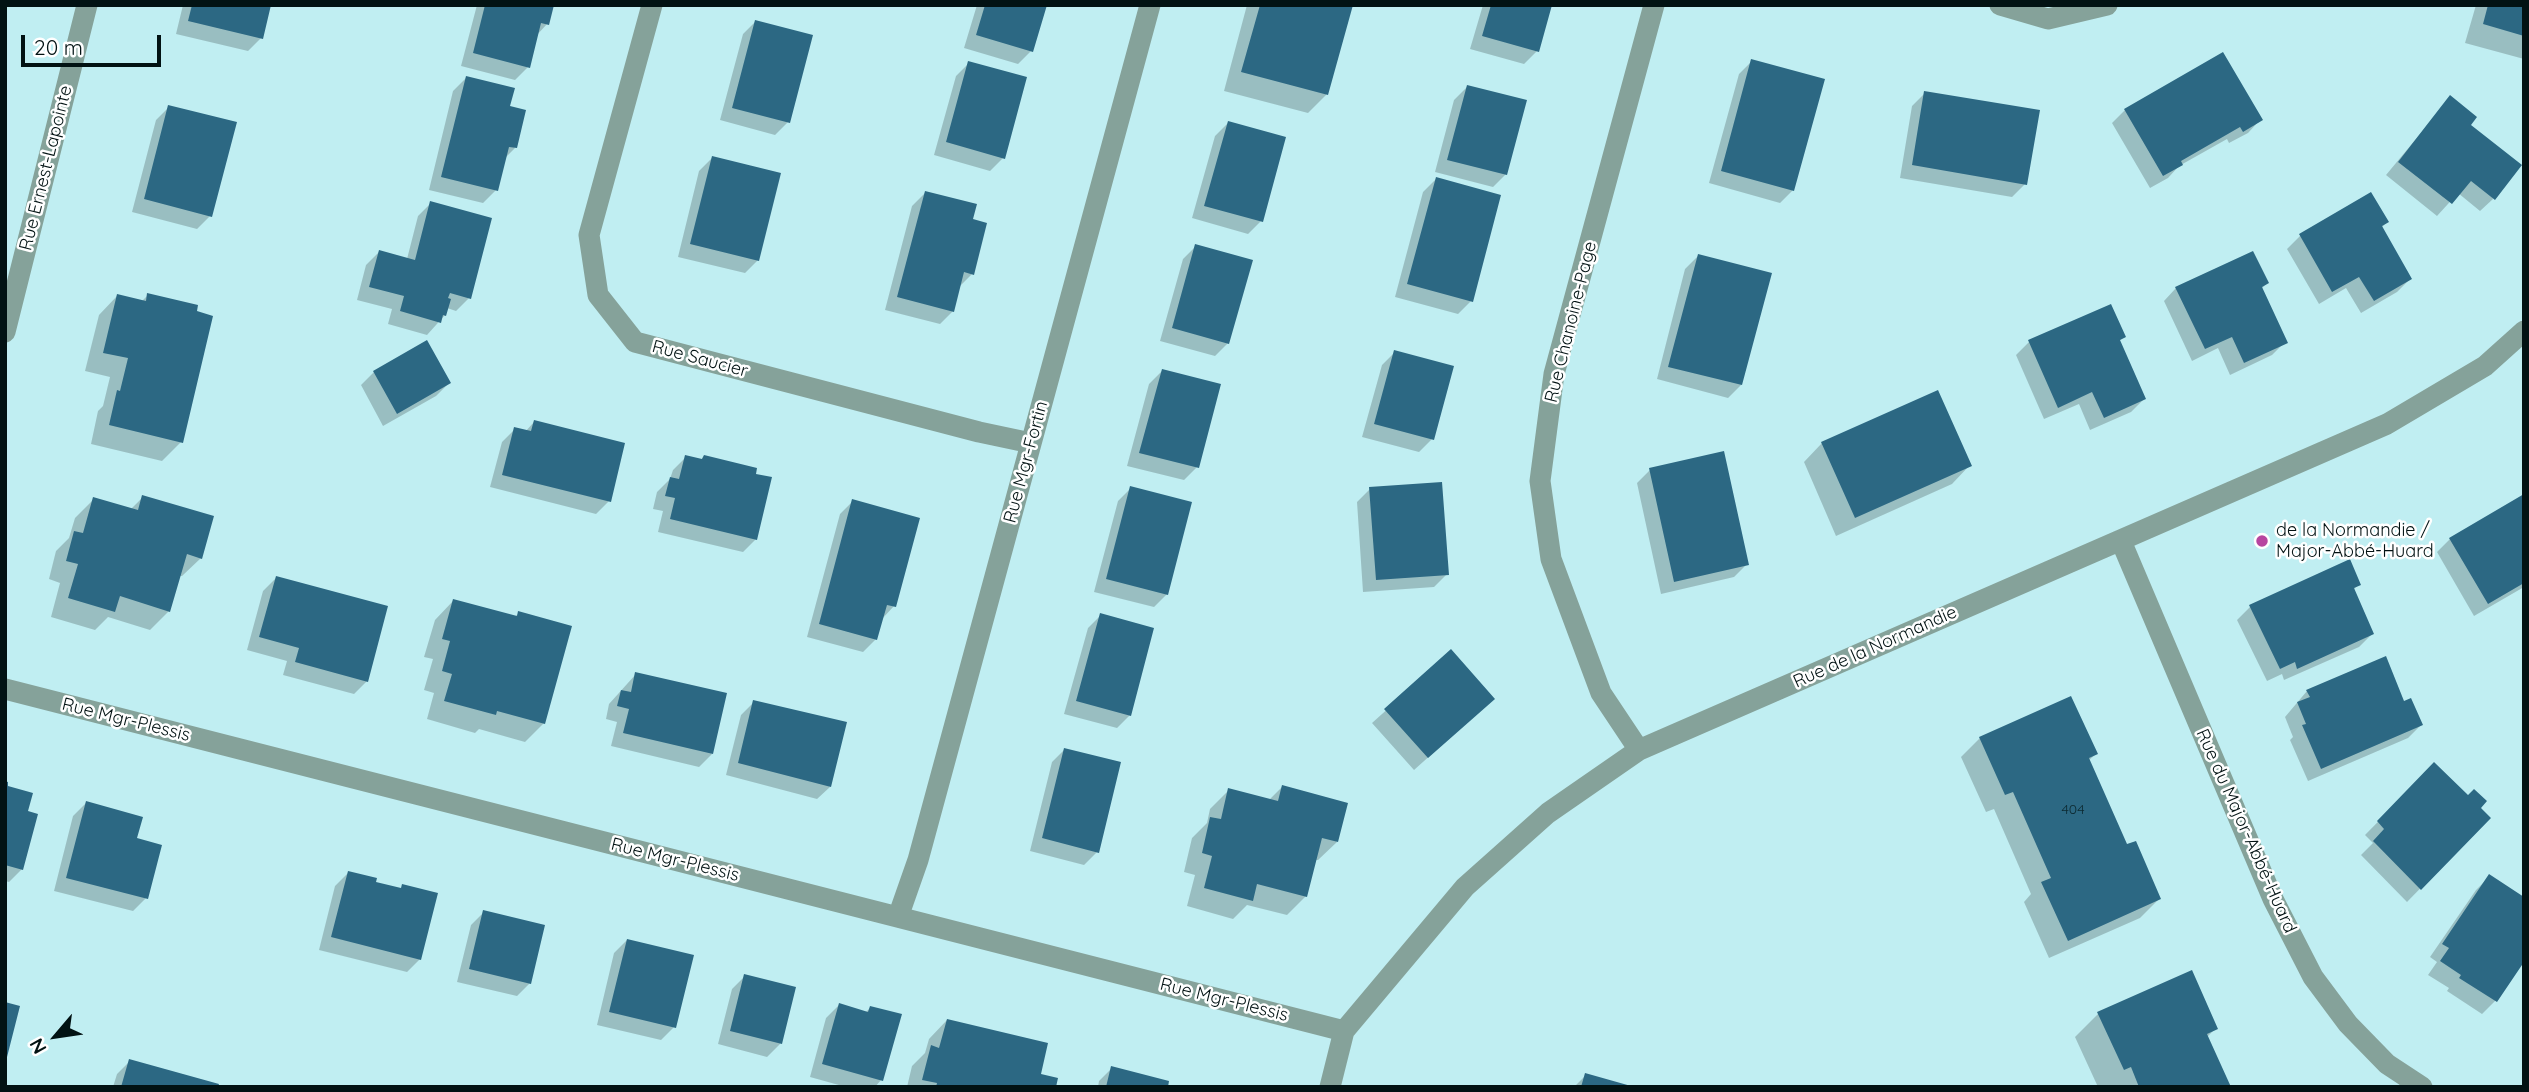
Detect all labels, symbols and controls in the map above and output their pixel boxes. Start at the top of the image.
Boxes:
scale bar [24,21,164,65]
text: 20 m [34,34,83,60]
street label: Rue Ernest-Lapointe [15,83,77,253]
street label: Rue Chanoine-Page [1541,239,1601,405]
street label: Rue Saucier [650,336,750,382]
street label: Rue Mgr-Fortin [999,399,1053,525]
place label: de la Normandie / Major-Abbé-Huard [2276,520,2434,562]
marker: de la Normandie / Major-Abbé-Huard [2254,533,2270,549]
street label: Rue de la Normandie [1790,601,1960,693]
street label: Rue Mgr-Plessis [60,694,192,746]
street label: Rue du Major-Abbé-Huard [2191,726,2301,936]
house number: 404 [2061,802,2085,818]
street label: Rue Mgr-Plessis [609,834,741,886]
street label: Rue Mgr-Plessis [1158,974,1290,1026]
north arrow [21,1001,91,1071]
text: N [24,1034,52,1058]

